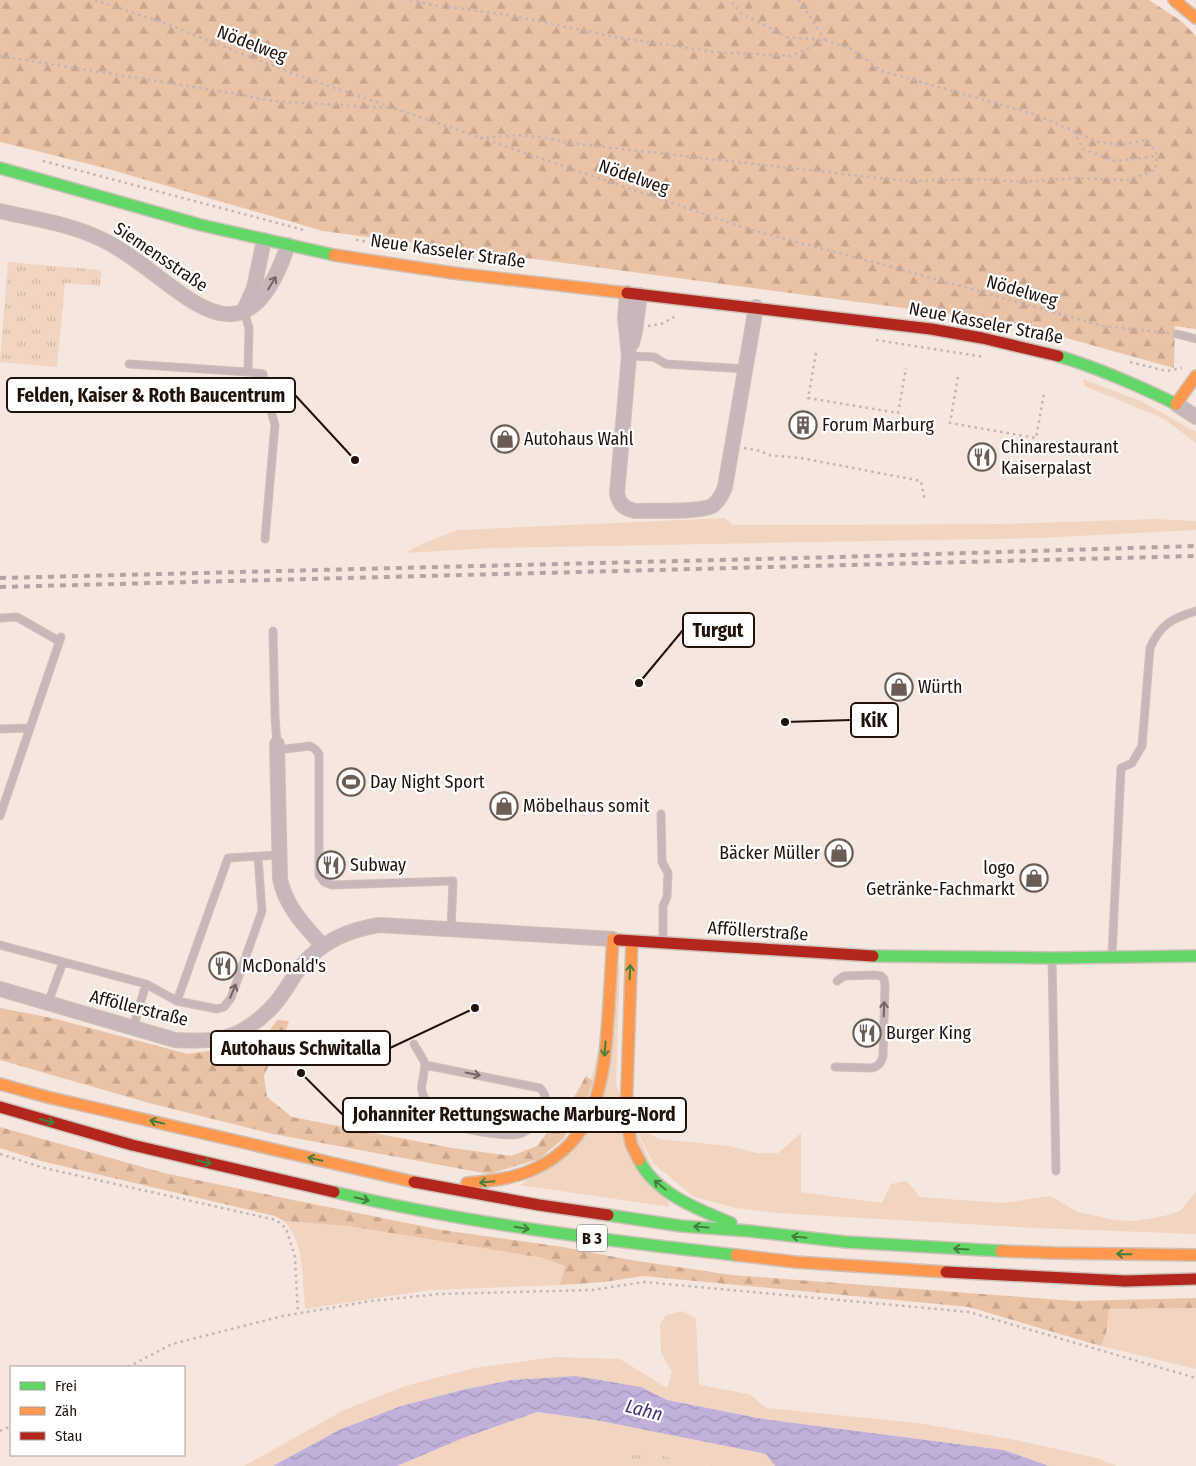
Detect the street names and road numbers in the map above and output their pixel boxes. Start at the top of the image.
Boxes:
street label: Nödelweg [214,21,290,68]
street label: Nödelweg [596,155,673,199]
street label: Siemensstraße [110,217,212,297]
street label: Neue Kasseler Straße [369,229,527,273]
street label: Nödelweg [984,270,1061,312]
street label: Neue Kasseler Straße [907,297,1065,349]
street label: Afföllerstraße [707,917,809,945]
street label: Afföllerstraße [87,985,191,1031]
road number: B 3 [577,1224,607,1252]

